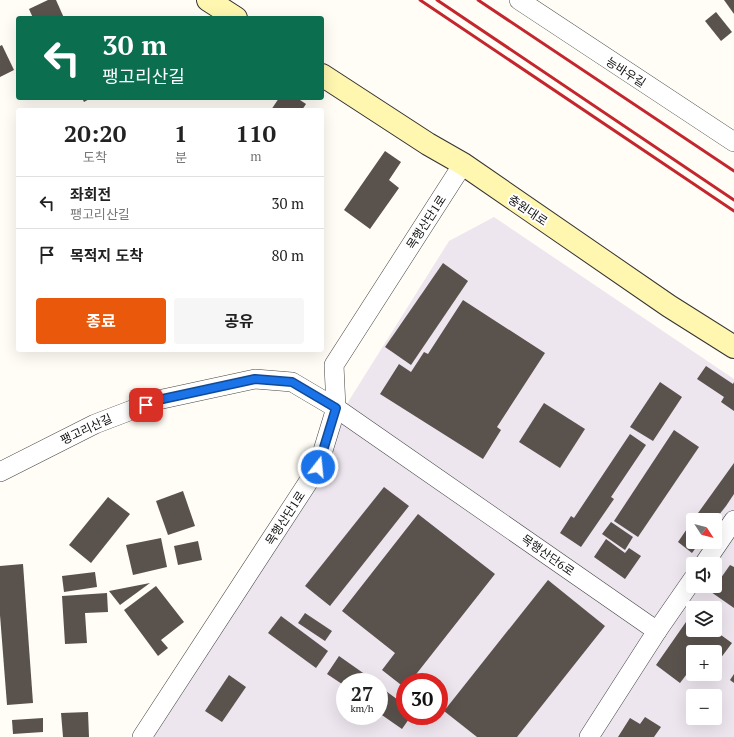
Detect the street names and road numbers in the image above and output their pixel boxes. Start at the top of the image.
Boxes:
street label: 능바우길 [603,54,649,90]
street label: 충원대로 [505,191,551,229]
street label: 목행산단1로 [403,192,449,252]
street label: 팽고리산길 [58,411,114,447]
street label: 목행산단1로 [262,488,308,548]
street label: 목행산단6로 [518,531,578,579]

